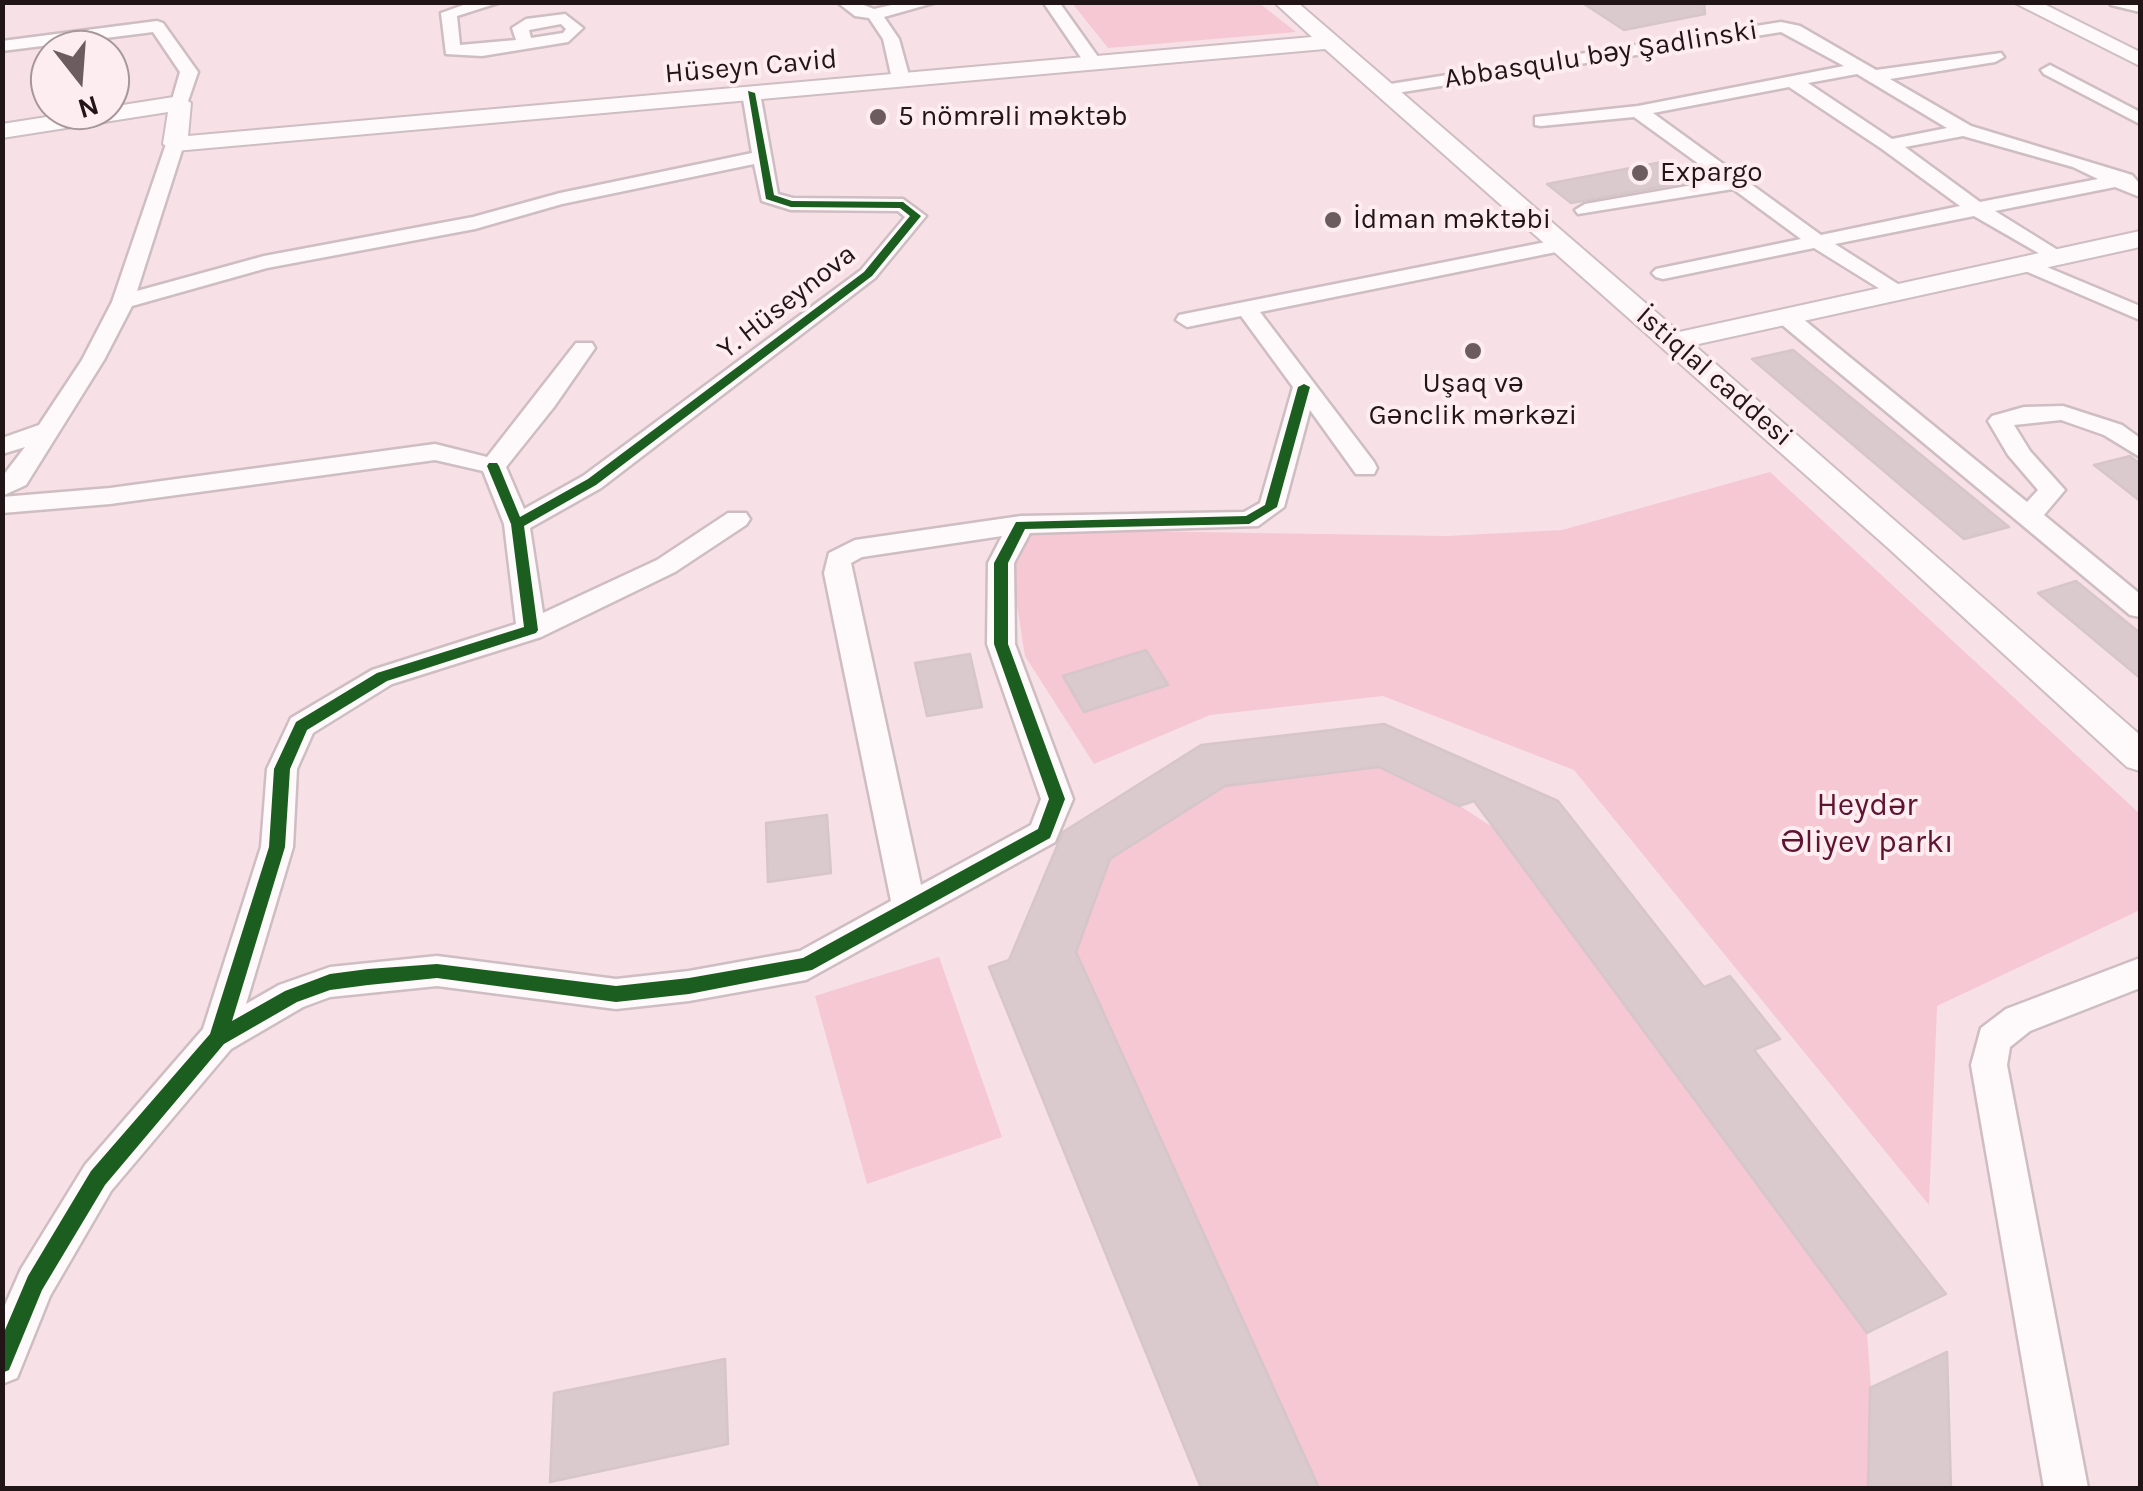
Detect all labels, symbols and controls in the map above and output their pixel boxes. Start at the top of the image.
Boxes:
street label: Abbasqulu bəy Şadlinski [1442,14,1760,96]
north arrow [30,30,130,130]
street label: Hüseyn Cavid [663,43,839,91]
text: N [74,89,103,126]
place label: 5 nömrəli məktəb [898,100,1128,134]
marker: 5 nömrəli məktəb [867,106,889,128]
place label: Expargo [1660,156,1763,190]
marker: Expargo [1629,162,1651,184]
place label: İdman məktəbi [1353,203,1551,237]
marker: İdman məktəbi [1322,209,1344,231]
street label: Y. Hüseynova [711,238,863,366]
street label: İstiqlal caddesi [1629,300,1799,454]
marker: Uşaq və Gənclik mərkəzi [1462,340,1484,362]
place label: Uşaq və Gənclik mərkəzi [1369,367,1577,433]
park label: Heydər Əliyev parkı [1780,787,1954,862]

